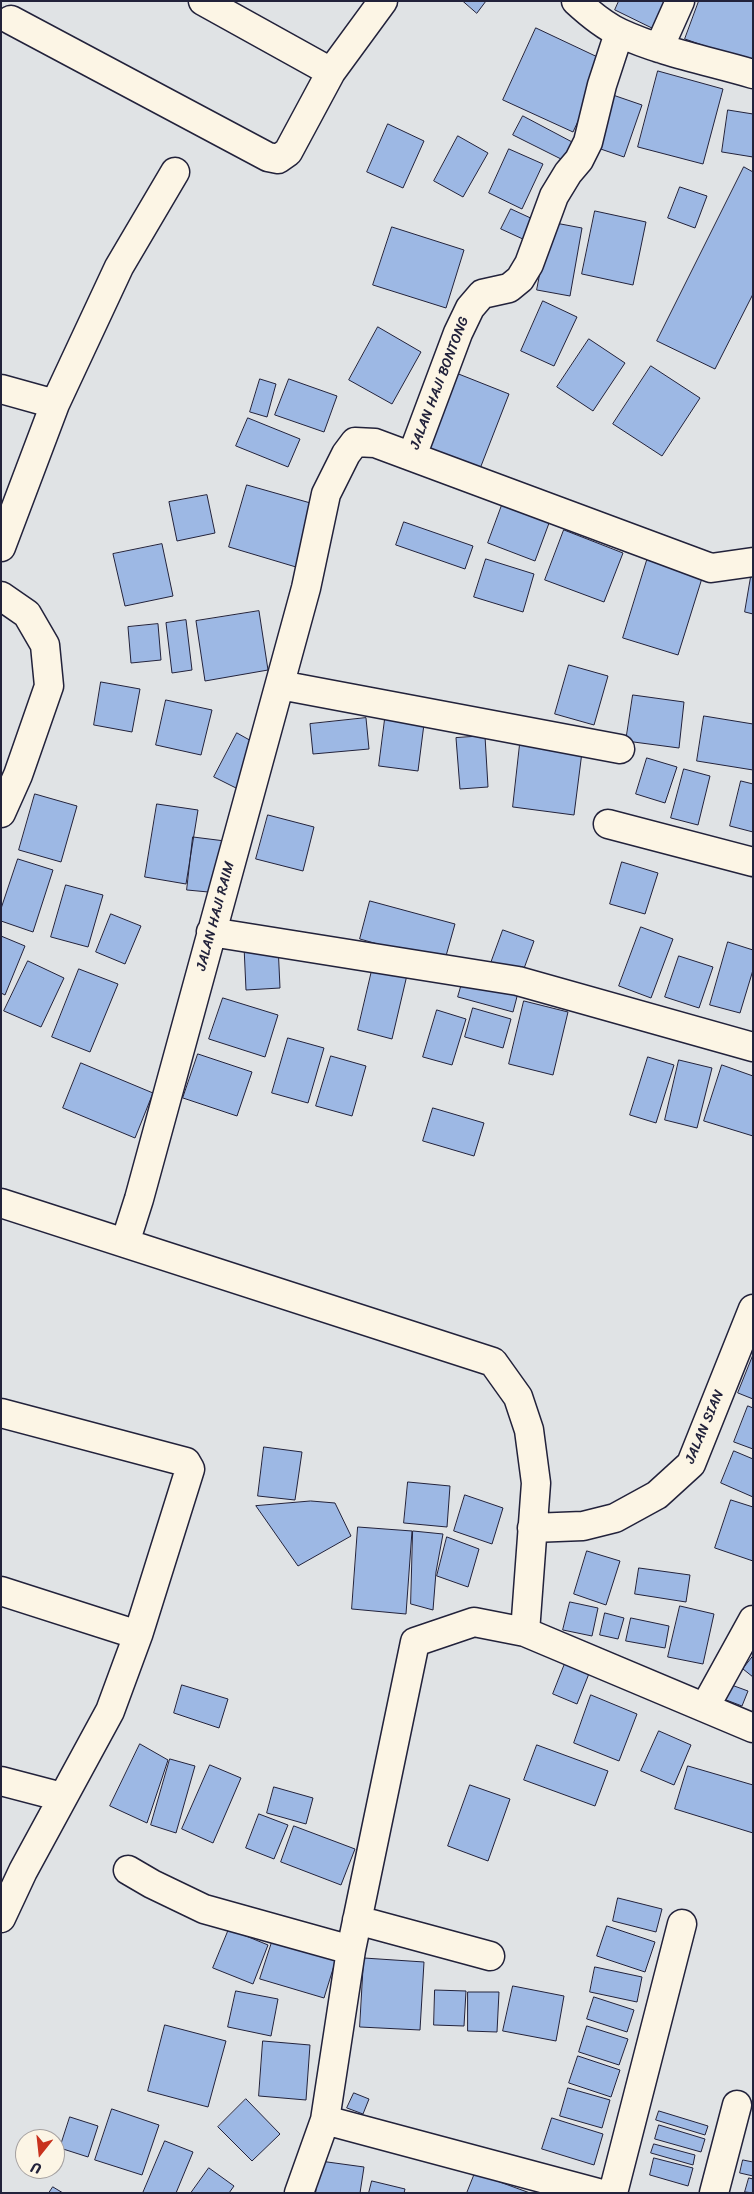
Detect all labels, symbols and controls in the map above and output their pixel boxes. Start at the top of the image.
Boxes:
street label: JALAN HAJI BONTONG [407,314,473,452]
street label: JALAN HAJI RAIM [193,860,239,972]
street label: JALAN SIAN [682,1388,728,1466]
north arrow [15,2129,65,2179]
text: U [28,2155,44,2181]

